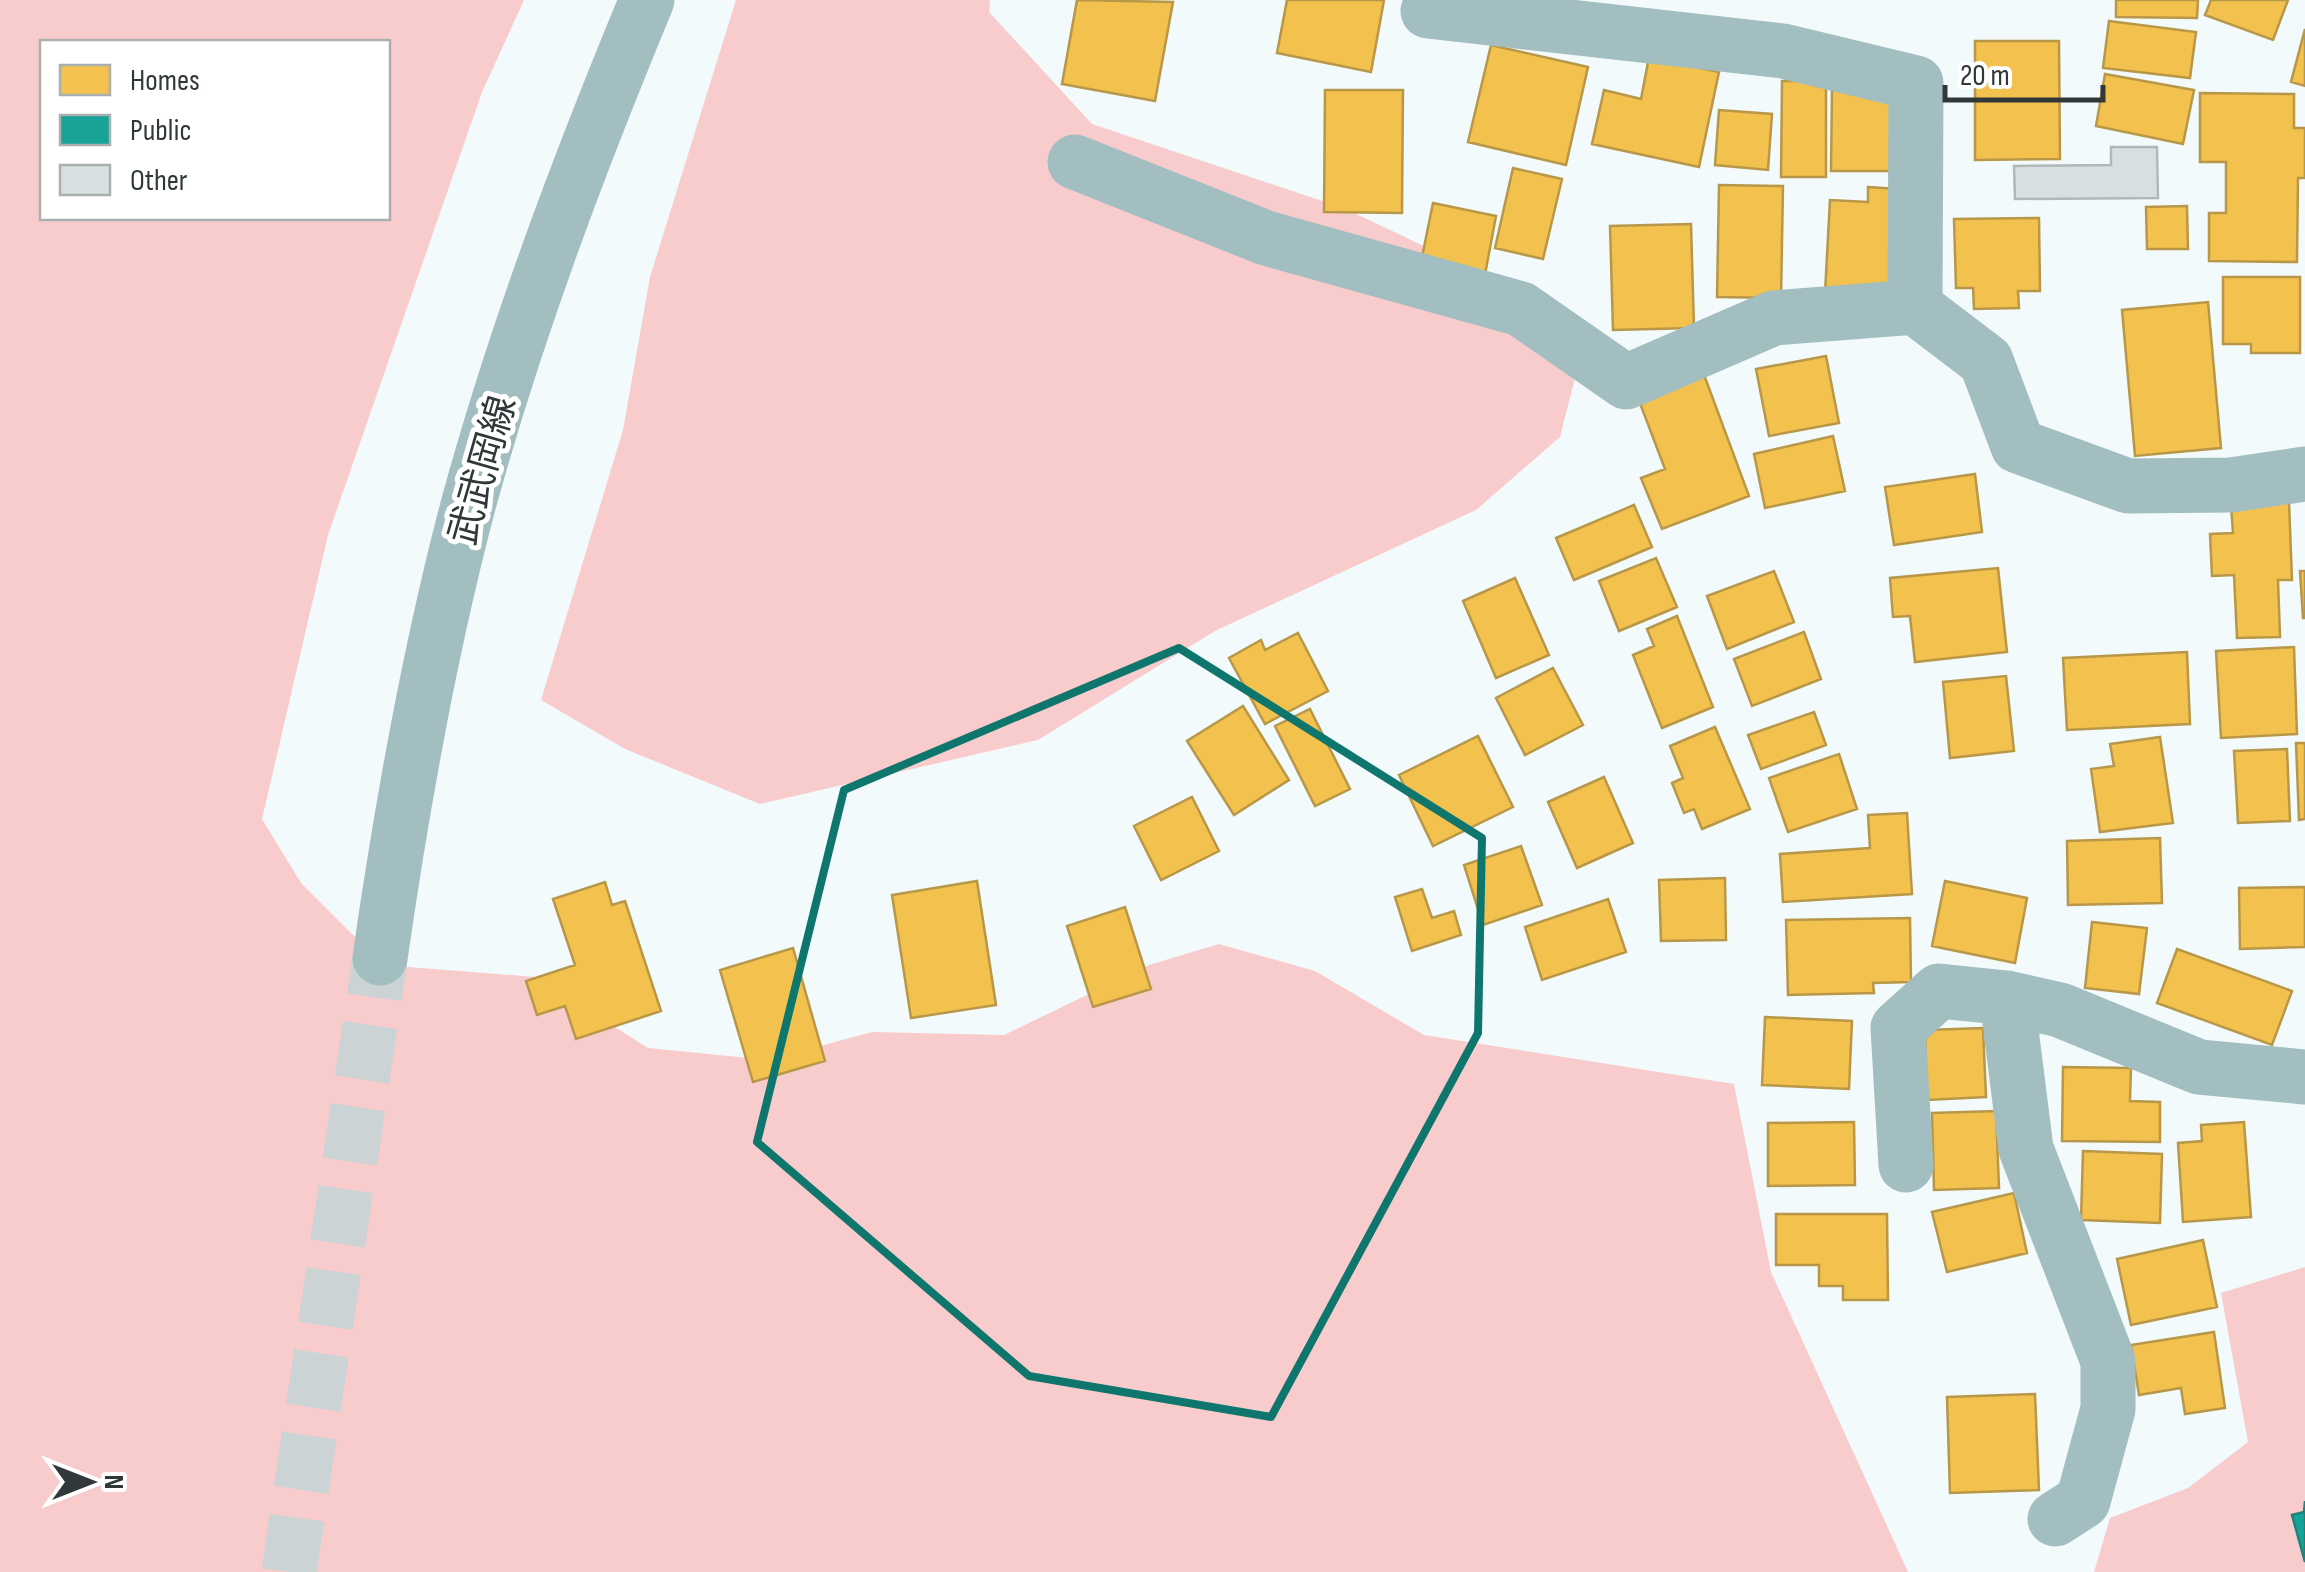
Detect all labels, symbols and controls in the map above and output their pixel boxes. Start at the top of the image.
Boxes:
legend [40,40,390,220]
scale bar [1945,40,2102,102]
text: 20 m [1960,58,2010,94]
text: Homes [130,63,200,99]
text: Public [130,113,191,149]
text: Other [130,163,188,199]
street label: 武武岡線 [441,391,526,550]
north arrow [40,1432,140,1532]
text: N [97,1475,130,1489]

